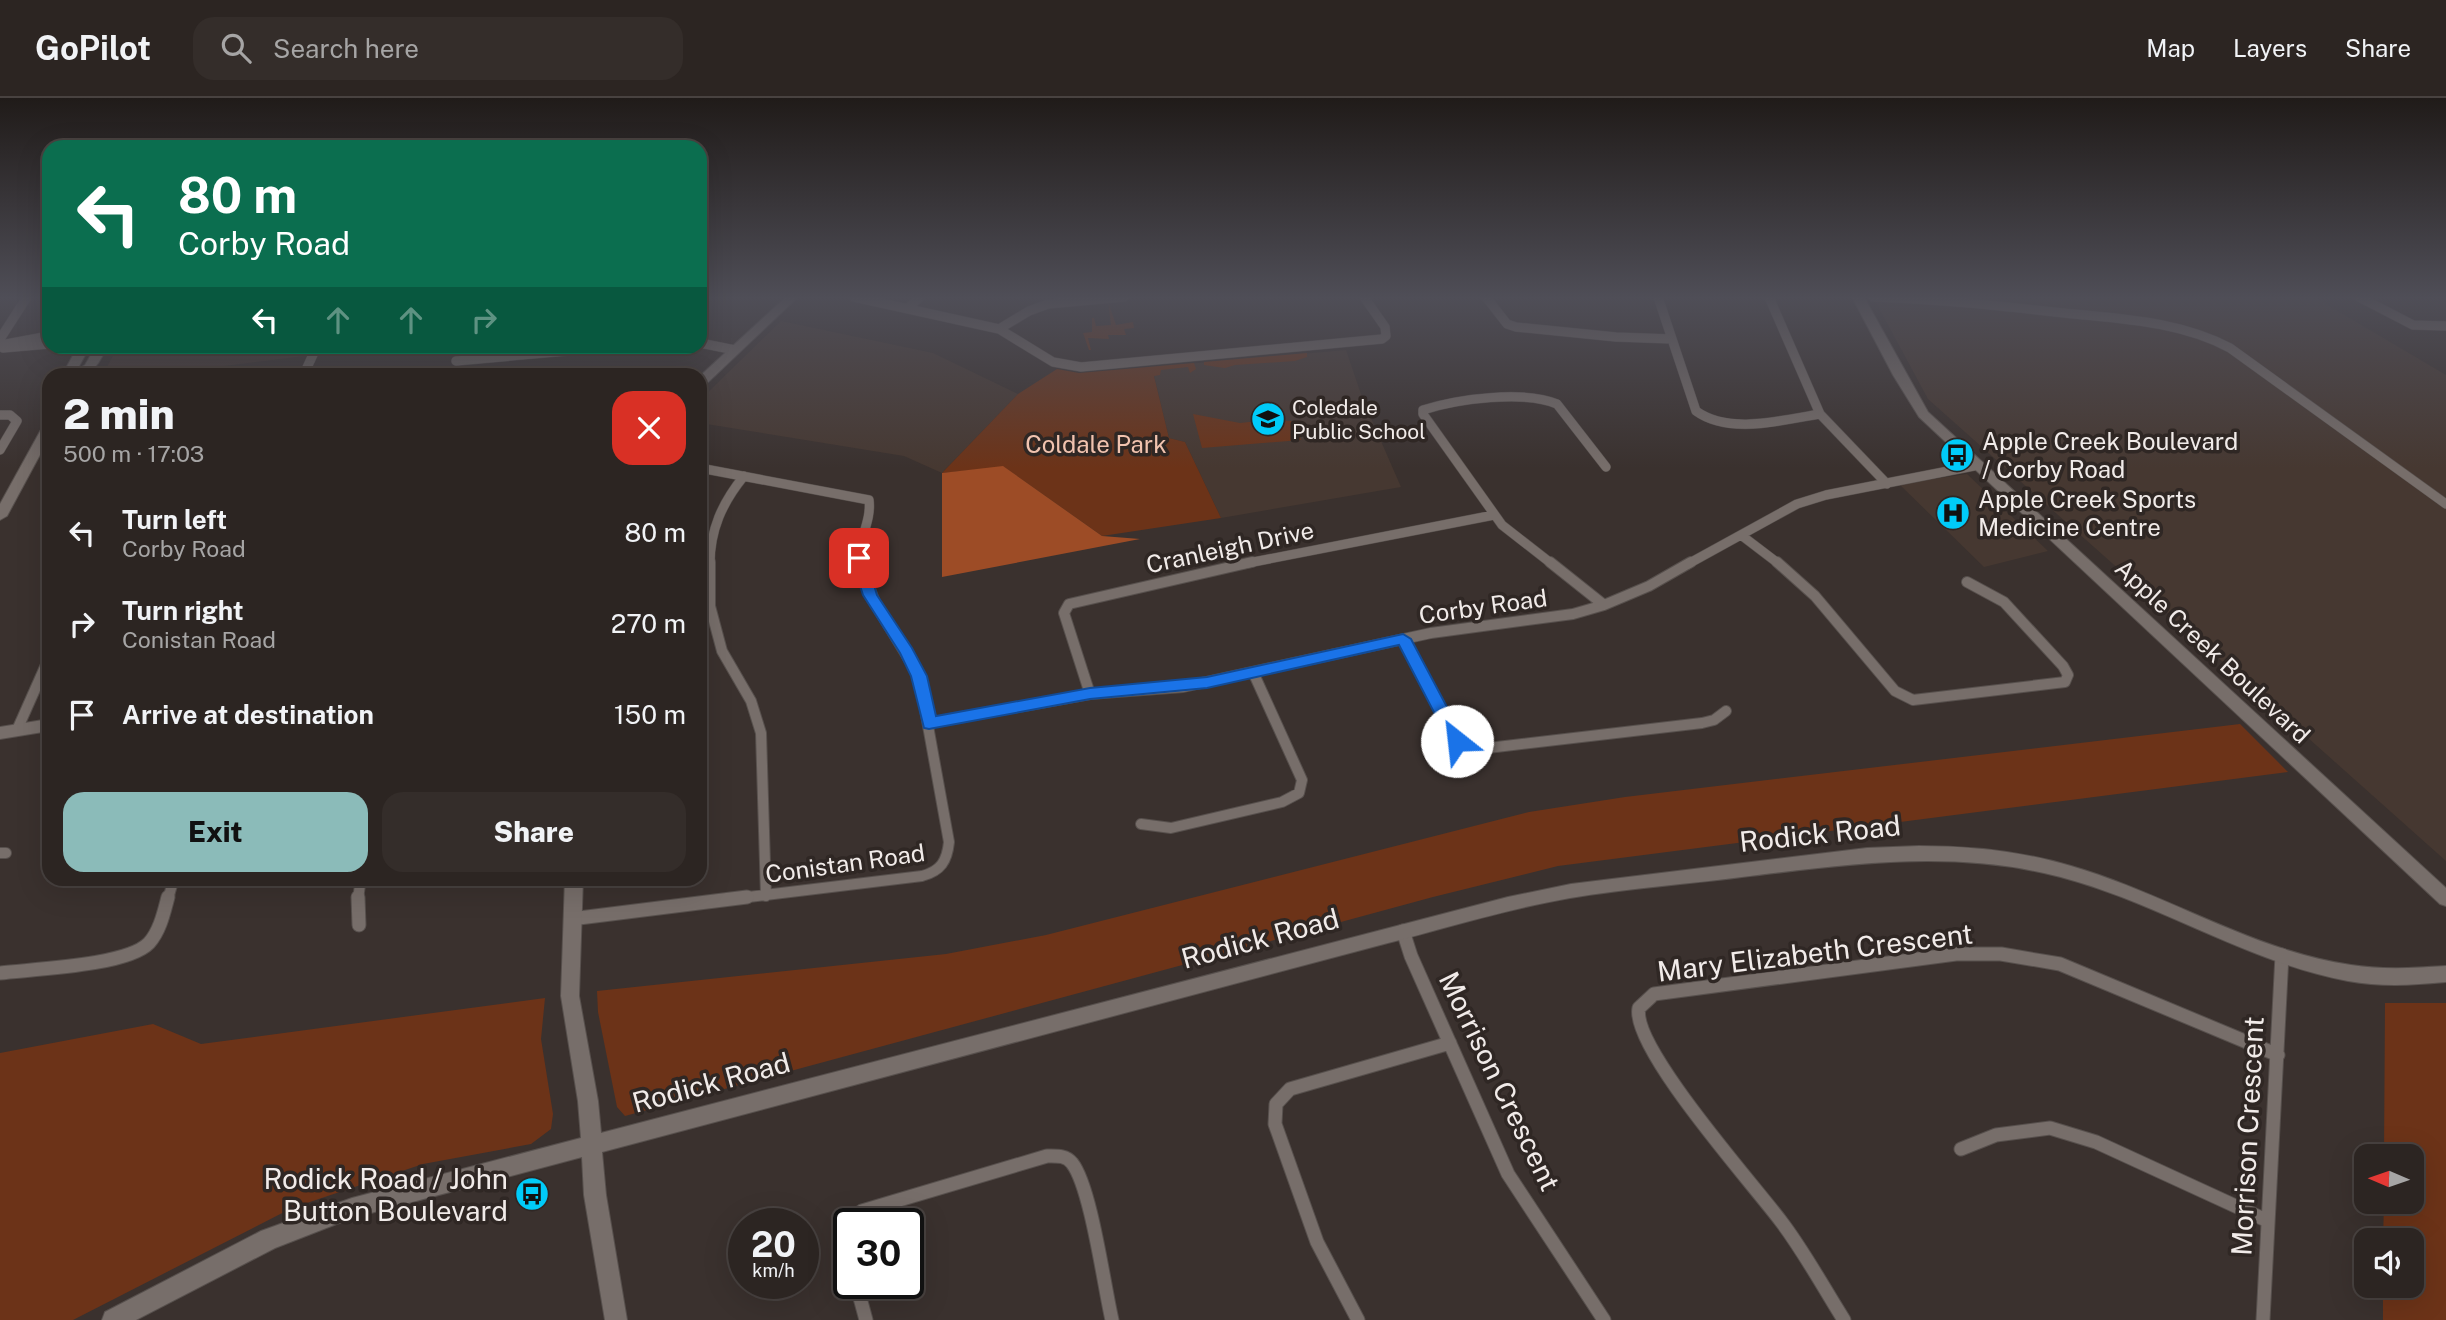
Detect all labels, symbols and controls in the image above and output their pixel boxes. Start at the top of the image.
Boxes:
search box [193,17,683,80]
text: GoPilot [35,29,151,67]
icon: search [217,29,255,67]
text: Search here [273,33,419,64]
text: Map [2146,34,2195,62]
text: Layers [2233,34,2307,62]
text: Share [2345,34,2411,62]
text: 80 m [178,166,297,224]
icon: left [63,168,154,259]
text: Corby Road [178,225,350,262]
icon: left [246,301,284,339]
icon: ahead [319,301,357,339]
icon: ahead [392,301,430,339]
icon: right [465,301,503,339]
text: 2 min [63,389,175,438]
button: close [612,391,686,465]
place label: Coledale Public School [1292,395,1426,444]
school or university icon: Coledale Public School [1249,400,1287,438]
place label: Apple Creek Boulevard / Corby Road [1982,427,2238,483]
park label: Coldale Park [1025,430,1167,458]
bus stop icon: Apple Creek Boulevard / Corby Road [1938,436,1976,474]
text: 500 m · 17:03 [63,440,204,467]
place label: Apple Creek Sports Medicine Centre [1978,485,2196,541]
hospital icon: Apple Creek Sports Medicine Centre [1934,494,1972,532]
text: Turn left [122,504,227,535]
icon: left [63,514,101,552]
street label: Cranleigh Drive [1144,516,1316,578]
text: 80 m [625,517,686,548]
pin [829,528,889,588]
text: Corby Road [122,535,246,562]
icon: arrive [840,539,878,577]
street label: Apple Creek Boulevard [2110,553,2316,749]
street label: Corby Road [1417,583,1549,629]
text: Turn right [122,595,244,626]
icon: right [63,605,101,643]
text: 270 m [611,608,686,639]
text: Conistan Road [122,626,276,653]
icon: arrive [63,696,101,734]
text: Arrive at destination [122,699,374,730]
text: 150 m [614,699,686,730]
position arrow [1420,704,1494,778]
button: Exit [63,792,368,872]
button: Share [382,792,686,872]
street label: Rodick Road [1738,808,1902,858]
street label: Conistan Road [763,838,927,888]
street label: Rodick Road [1177,901,1343,975]
street label: Mary Elizabeth Crescent [1655,916,1975,988]
street label: Morrison Crescent [1433,966,1567,1196]
street label: Morrison Crescent [2224,1016,2270,1256]
street label: Rodick Road [628,1045,794,1119]
north arrow [2354,1144,2424,1214]
map controls [2354,1144,2424,1298]
place label: Rodick Road / John Button Boulevard [264,1162,508,1227]
bus stop icon: Rodick Road / John Button Boulevard [513,1175,551,1213]
speed limit sign: 30 [833,1208,924,1299]
text: 20 [751,1224,796,1265]
button: sound [2354,1228,2424,1298]
text: km/h [752,1260,795,1281]

